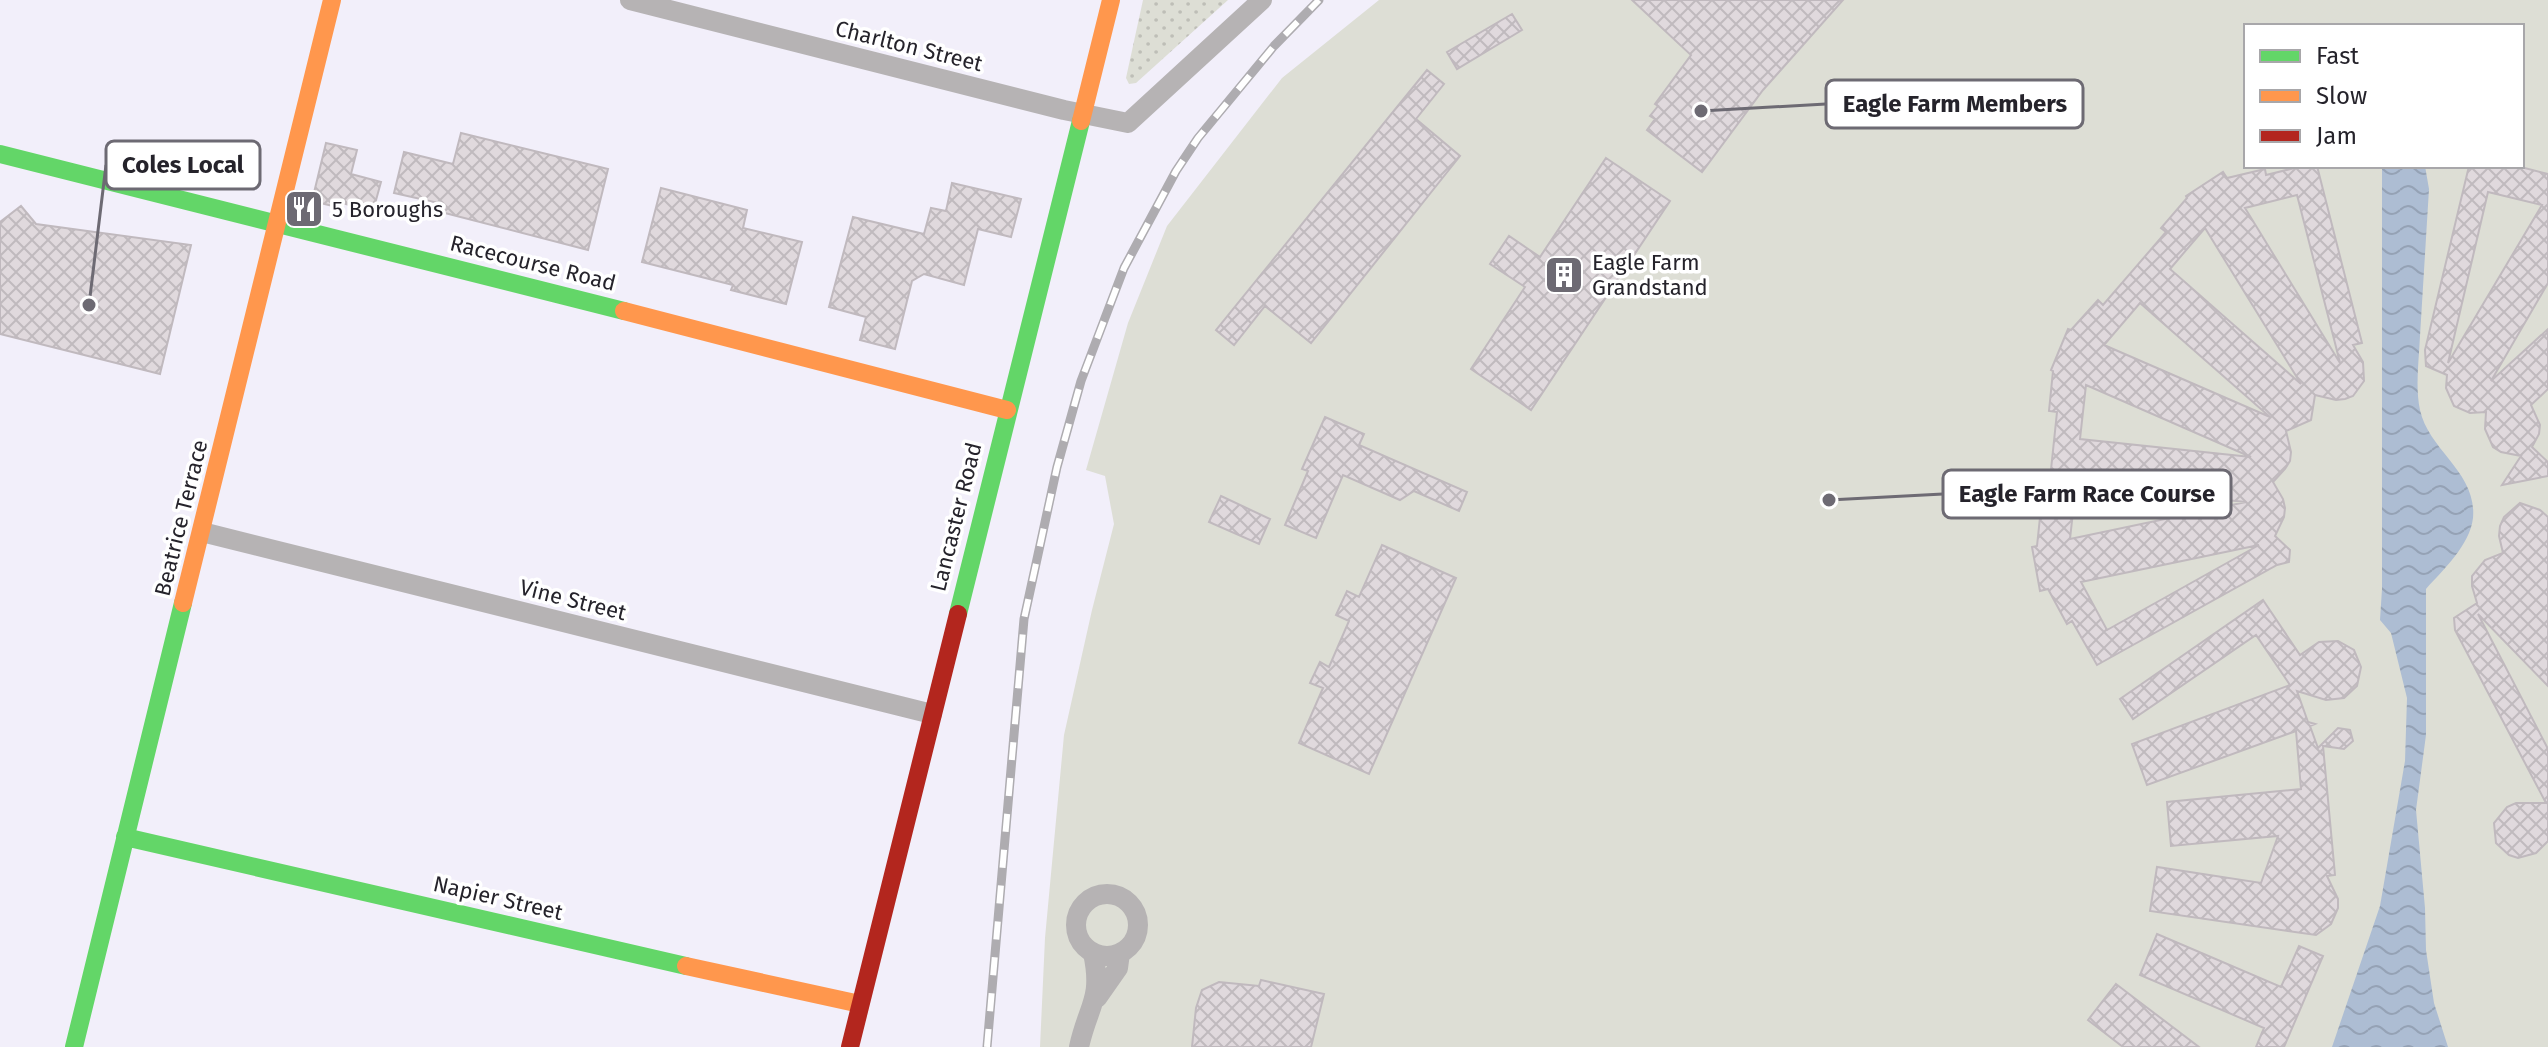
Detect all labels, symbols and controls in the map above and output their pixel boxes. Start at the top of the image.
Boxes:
street label: Charlton Street [833,15,985,77]
legend [2244,24,2524,168]
text: Fast [2316,42,2359,70]
callout: Eagle Farm Members [1826,80,2083,128]
text: Slow [2316,82,2367,110]
text: Eagle Farm Members [1843,90,2068,118]
text: Jam [2316,122,2357,150]
callout: Coles Local [106,141,260,189]
text: Coles Local [122,151,245,179]
restaurant icon: 5 Boroughs [283,188,325,230]
place label: 5 Boroughs [332,196,443,223]
street label: Racecourse Road [447,229,619,297]
place label: Eagle Farm Grandstand [1592,249,1708,301]
building icon: Eagle Farm Grandstand [1543,254,1585,296]
street label: Beatrice Terrace [149,437,213,599]
street label: Lancaster Road [924,440,988,594]
callout: Eagle Farm Race Course [1943,470,2231,518]
text: Eagle Farm Race Course [1959,480,2215,508]
street label: Vine Street [517,574,629,626]
street label: Napier Street [431,870,566,926]

